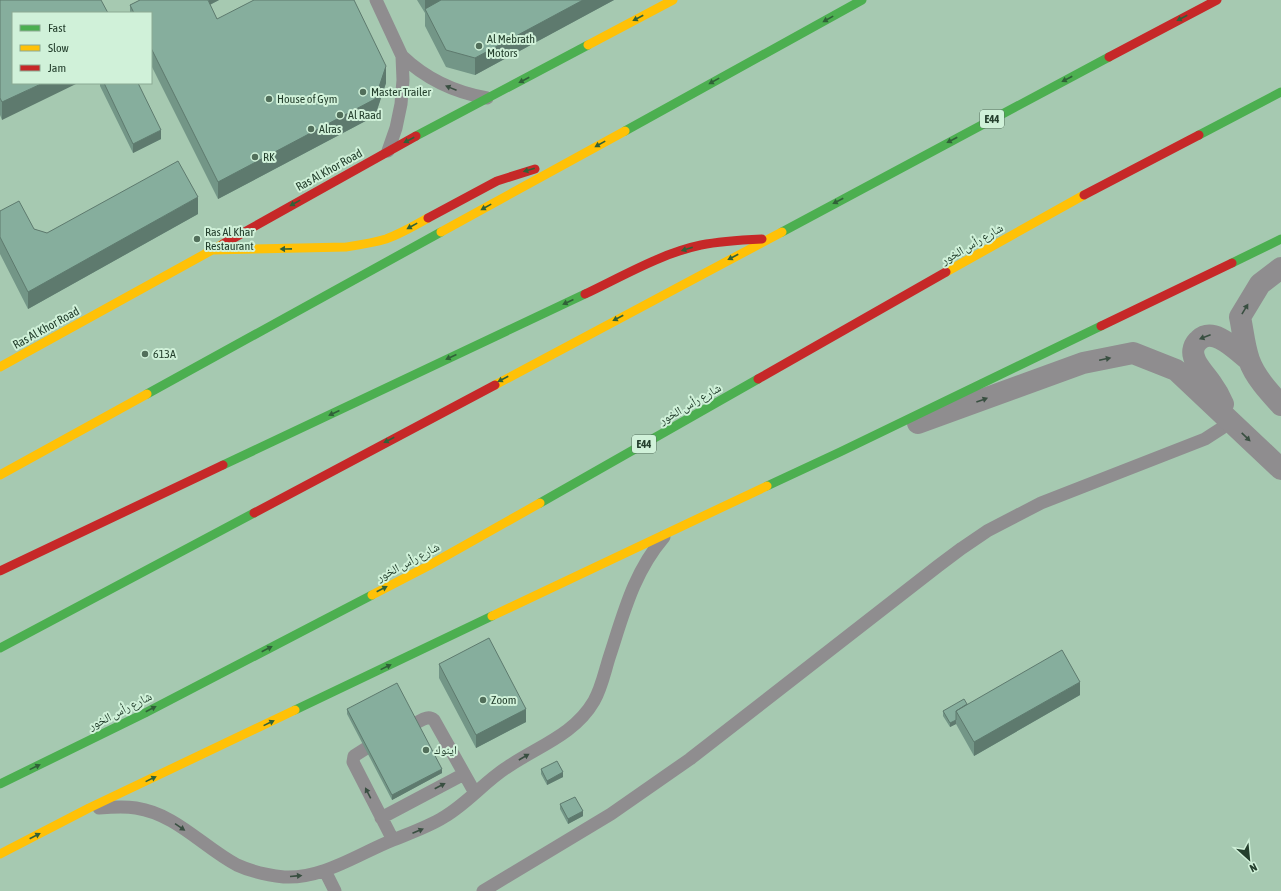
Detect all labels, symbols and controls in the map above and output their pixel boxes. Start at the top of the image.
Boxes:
legend [12,12,152,84]
one-way arrow [633,15,644,22]
one-way arrow [822,15,834,22]
one-way arrow [1176,15,1188,22]
text: Fast [48,21,66,35]
place label: Al Mebrath Motors [487,32,535,60]
text: Slow [48,41,69,55]
marker: Al Mebrath Motors [474,41,484,51]
text: Jam [48,61,66,75]
one-way arrow [518,76,529,83]
one-way arrow [1061,76,1073,83]
one-way arrow [708,78,720,85]
place label: Master Trailer [371,85,432,99]
one-way arrow [444,85,456,91]
marker: Master Trailer [358,87,368,97]
place label: House of Gym [277,92,337,106]
marker: House of Gym [264,94,274,104]
place label: Al Raad [348,108,382,122]
marker: Al Raad [335,110,345,120]
road number: E44 [980,110,1004,128]
place label: Alras [319,122,341,136]
marker: Alras [306,124,316,134]
one-way arrow [403,137,414,143]
one-way arrow [947,137,958,144]
one-way arrow [594,141,606,147]
street label: Ras Al Khor Road [293,146,365,194]
place label: RK [263,150,275,164]
marker: RK [250,152,260,162]
one-way arrow [523,167,535,173]
one-way arrow [832,198,843,204]
one-way arrow [289,200,301,207]
one-way arrow [480,203,492,210]
street label: شارع رأس الخور [938,221,1006,269]
one-way arrow [406,223,418,230]
place label: Ras Al Khar Restaurant [205,225,254,253]
marker: Ras Al Khar Restaurant [192,234,202,244]
one-way arrow [279,246,292,252]
one-way arrow [681,246,693,252]
one-way arrow [727,254,739,260]
one-way arrow [563,299,574,305]
one-way arrow [1241,303,1248,315]
street label: Ras Al Khor Road [10,304,82,352]
one-way arrow [612,315,624,321]
one-way arrow [1198,335,1210,341]
place label: 613A [153,347,176,361]
marker: 613A [140,349,150,359]
one-way arrow [445,354,457,360]
one-way arrow [1099,355,1111,361]
one-way arrow [498,376,509,383]
street label: شارع رأس الخور [656,381,724,429]
one-way arrow [976,397,988,403]
one-way arrow [328,410,339,416]
one-way arrow [1241,432,1251,442]
road number: E44 [632,435,656,453]
one-way arrow [383,437,394,444]
street label: شارع رأس الخور [373,539,442,586]
one-way arrow [376,586,388,593]
one-way arrow [261,645,272,652]
one-way arrow [380,664,392,670]
street label: شارع رأس الخور [85,689,155,734]
place label: Zoom [491,693,516,707]
marker: Zoom [478,695,488,705]
one-way arrow [146,706,157,712]
one-way arrow [263,720,274,726]
place label: اينوك [434,743,457,757]
marker: اينوك [421,745,431,755]
one-way arrow [518,753,530,760]
one-way arrow [30,764,41,770]
one-way arrow [146,776,157,782]
one-way arrow [434,783,446,790]
one-way arrow [365,788,371,799]
one-way arrow [175,823,185,831]
one-way arrow [412,828,423,834]
one-way arrow [29,833,41,839]
north arrow [1229,839,1269,879]
text: N [1248,861,1259,875]
one-way arrow [290,873,302,880]

